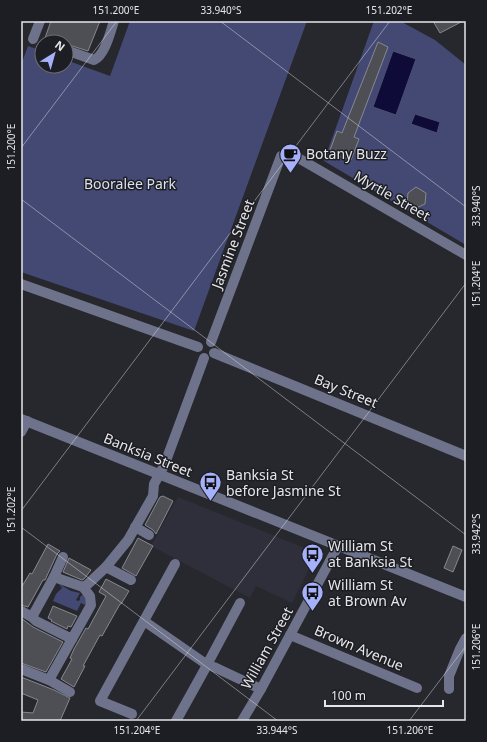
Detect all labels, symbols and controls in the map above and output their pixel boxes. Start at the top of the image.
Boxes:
text: 151.200°E [93,3,139,17]
text: 33.940°S [200,3,242,17]
text: 151.202°E [366,3,412,17]
north arrow [34,34,74,74]
text: N [52,37,68,54]
text: 151.200°E [4,124,18,170]
cafe icon: Botany Buzz [277,141,303,174]
place label: Botany Buzz [306,144,387,163]
street label: Myrtle Street [351,166,434,225]
park label: Booralee Park [84,174,177,193]
text: 33.940°S [469,185,483,227]
street label: Jasmine Street [206,196,258,293]
text: 151.204°E [469,261,483,307]
street label: Bay Street [312,369,381,412]
street label: Banksia Street [101,428,195,481]
place label: Banksia St before Jasmine St [226,465,341,500]
bus stop icon: Banksia St before Jasmine St [197,470,223,503]
text: 151.202°E [4,487,18,533]
text: 33.942°S [469,513,483,555]
place label: William St at Banksia St [328,536,412,571]
bus stop icon: William St at Banksia St [300,541,326,574]
place label: William St at Brown Av [328,575,408,610]
bus stop icon: William St at Brown Av [299,580,325,613]
street label: William Street [236,603,297,692]
street label: Brown Avenue [312,620,407,675]
text: 151.206°E [469,624,483,670]
scale bar [325,682,443,708]
text: 100 m [331,687,366,704]
text: 151.204°E [114,723,160,737]
text: 33.944°S [256,723,298,737]
text: 151.206°E [387,723,433,737]

